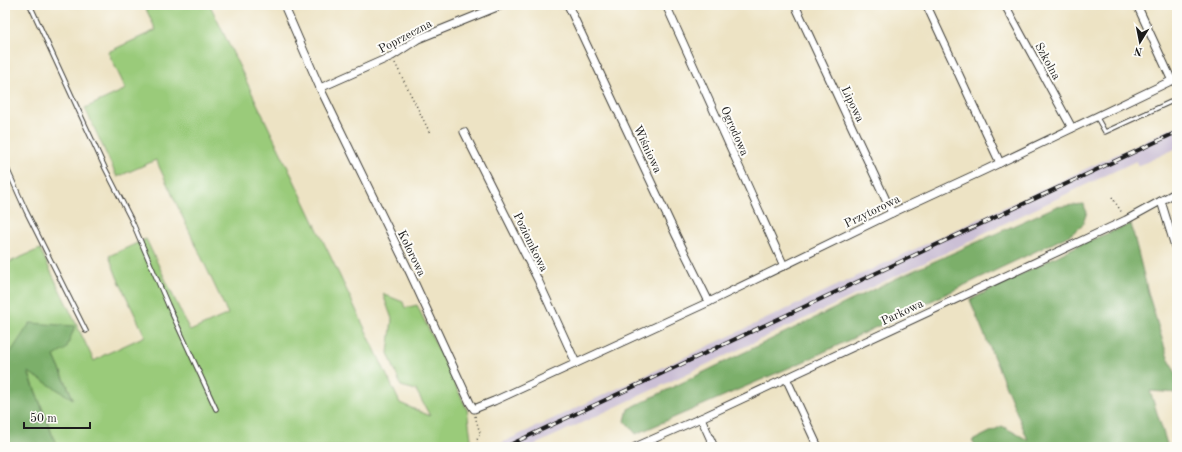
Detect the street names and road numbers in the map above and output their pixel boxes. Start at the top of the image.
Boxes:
street label: Poprzeczna [377,18,434,56]
street label: Szkolna [1032,41,1062,82]
street label: Lipowa [839,85,866,124]
street label: Ogrodowa [718,105,750,158]
street label: Wiśniowa [631,124,663,175]
street label: Przytorowa [843,193,902,231]
street label: Poziomkowa [511,211,550,274]
street label: Kolorowa [395,228,427,278]
street label: Parkowa [879,298,926,328]

